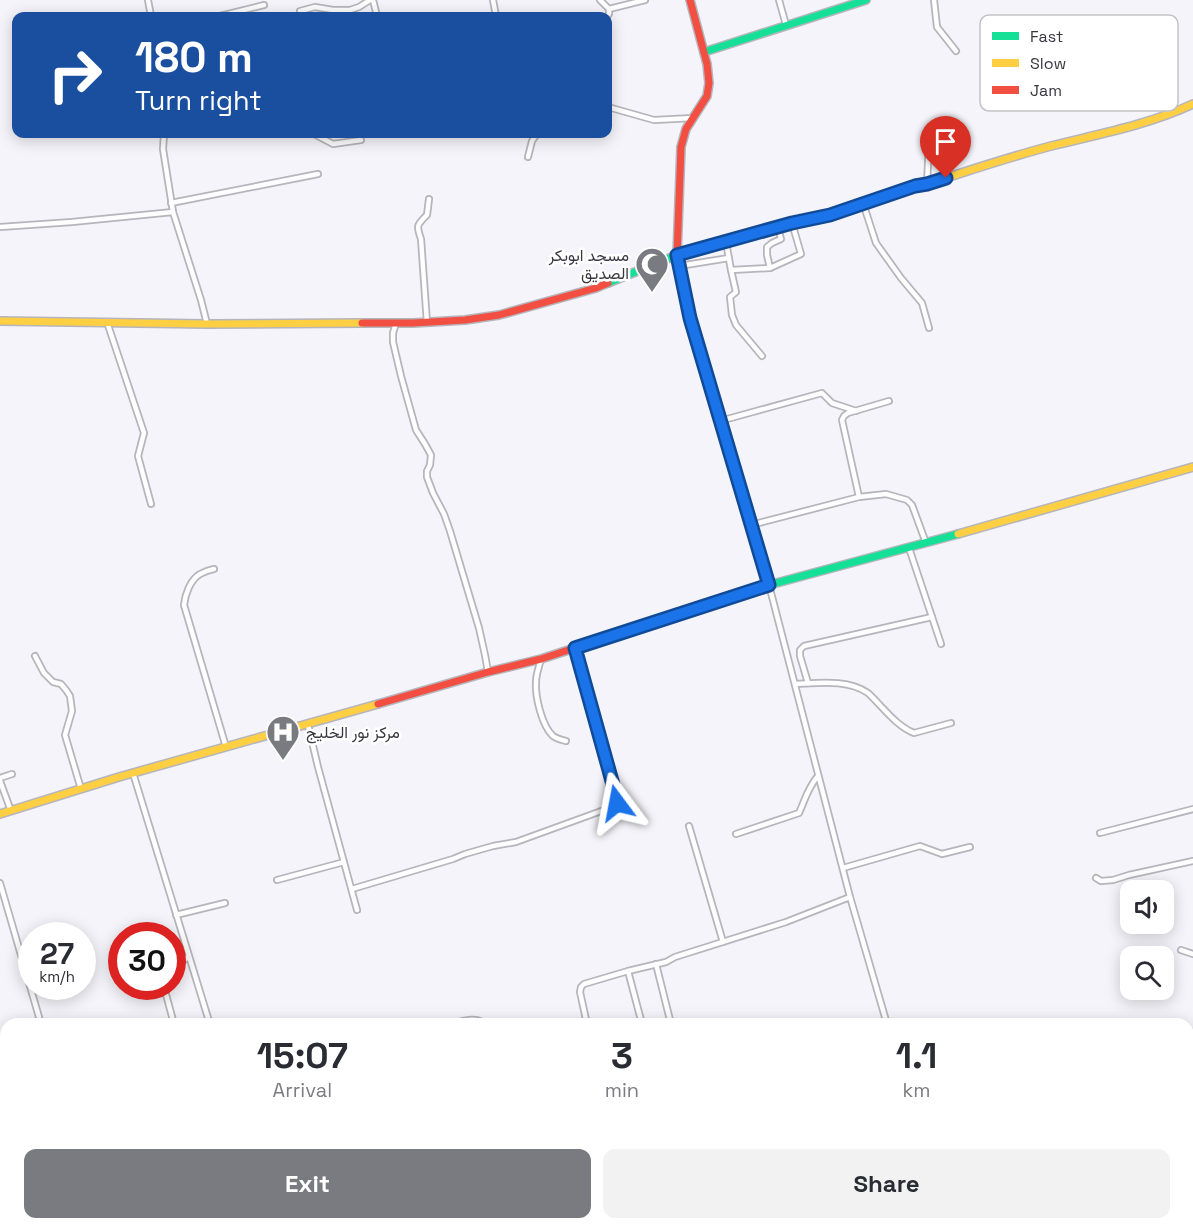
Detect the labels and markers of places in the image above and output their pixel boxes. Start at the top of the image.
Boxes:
pin [920,116,971,178]
place label: مسجد ابوبكر الصديق [548,245,629,284]
mosque icon: مسجد ابوبكر الصديق [634,246,670,293]
hospital icon: مركز نور الخليج [265,714,301,761]
place label: مركز نور الخليج [306,722,400,744]

